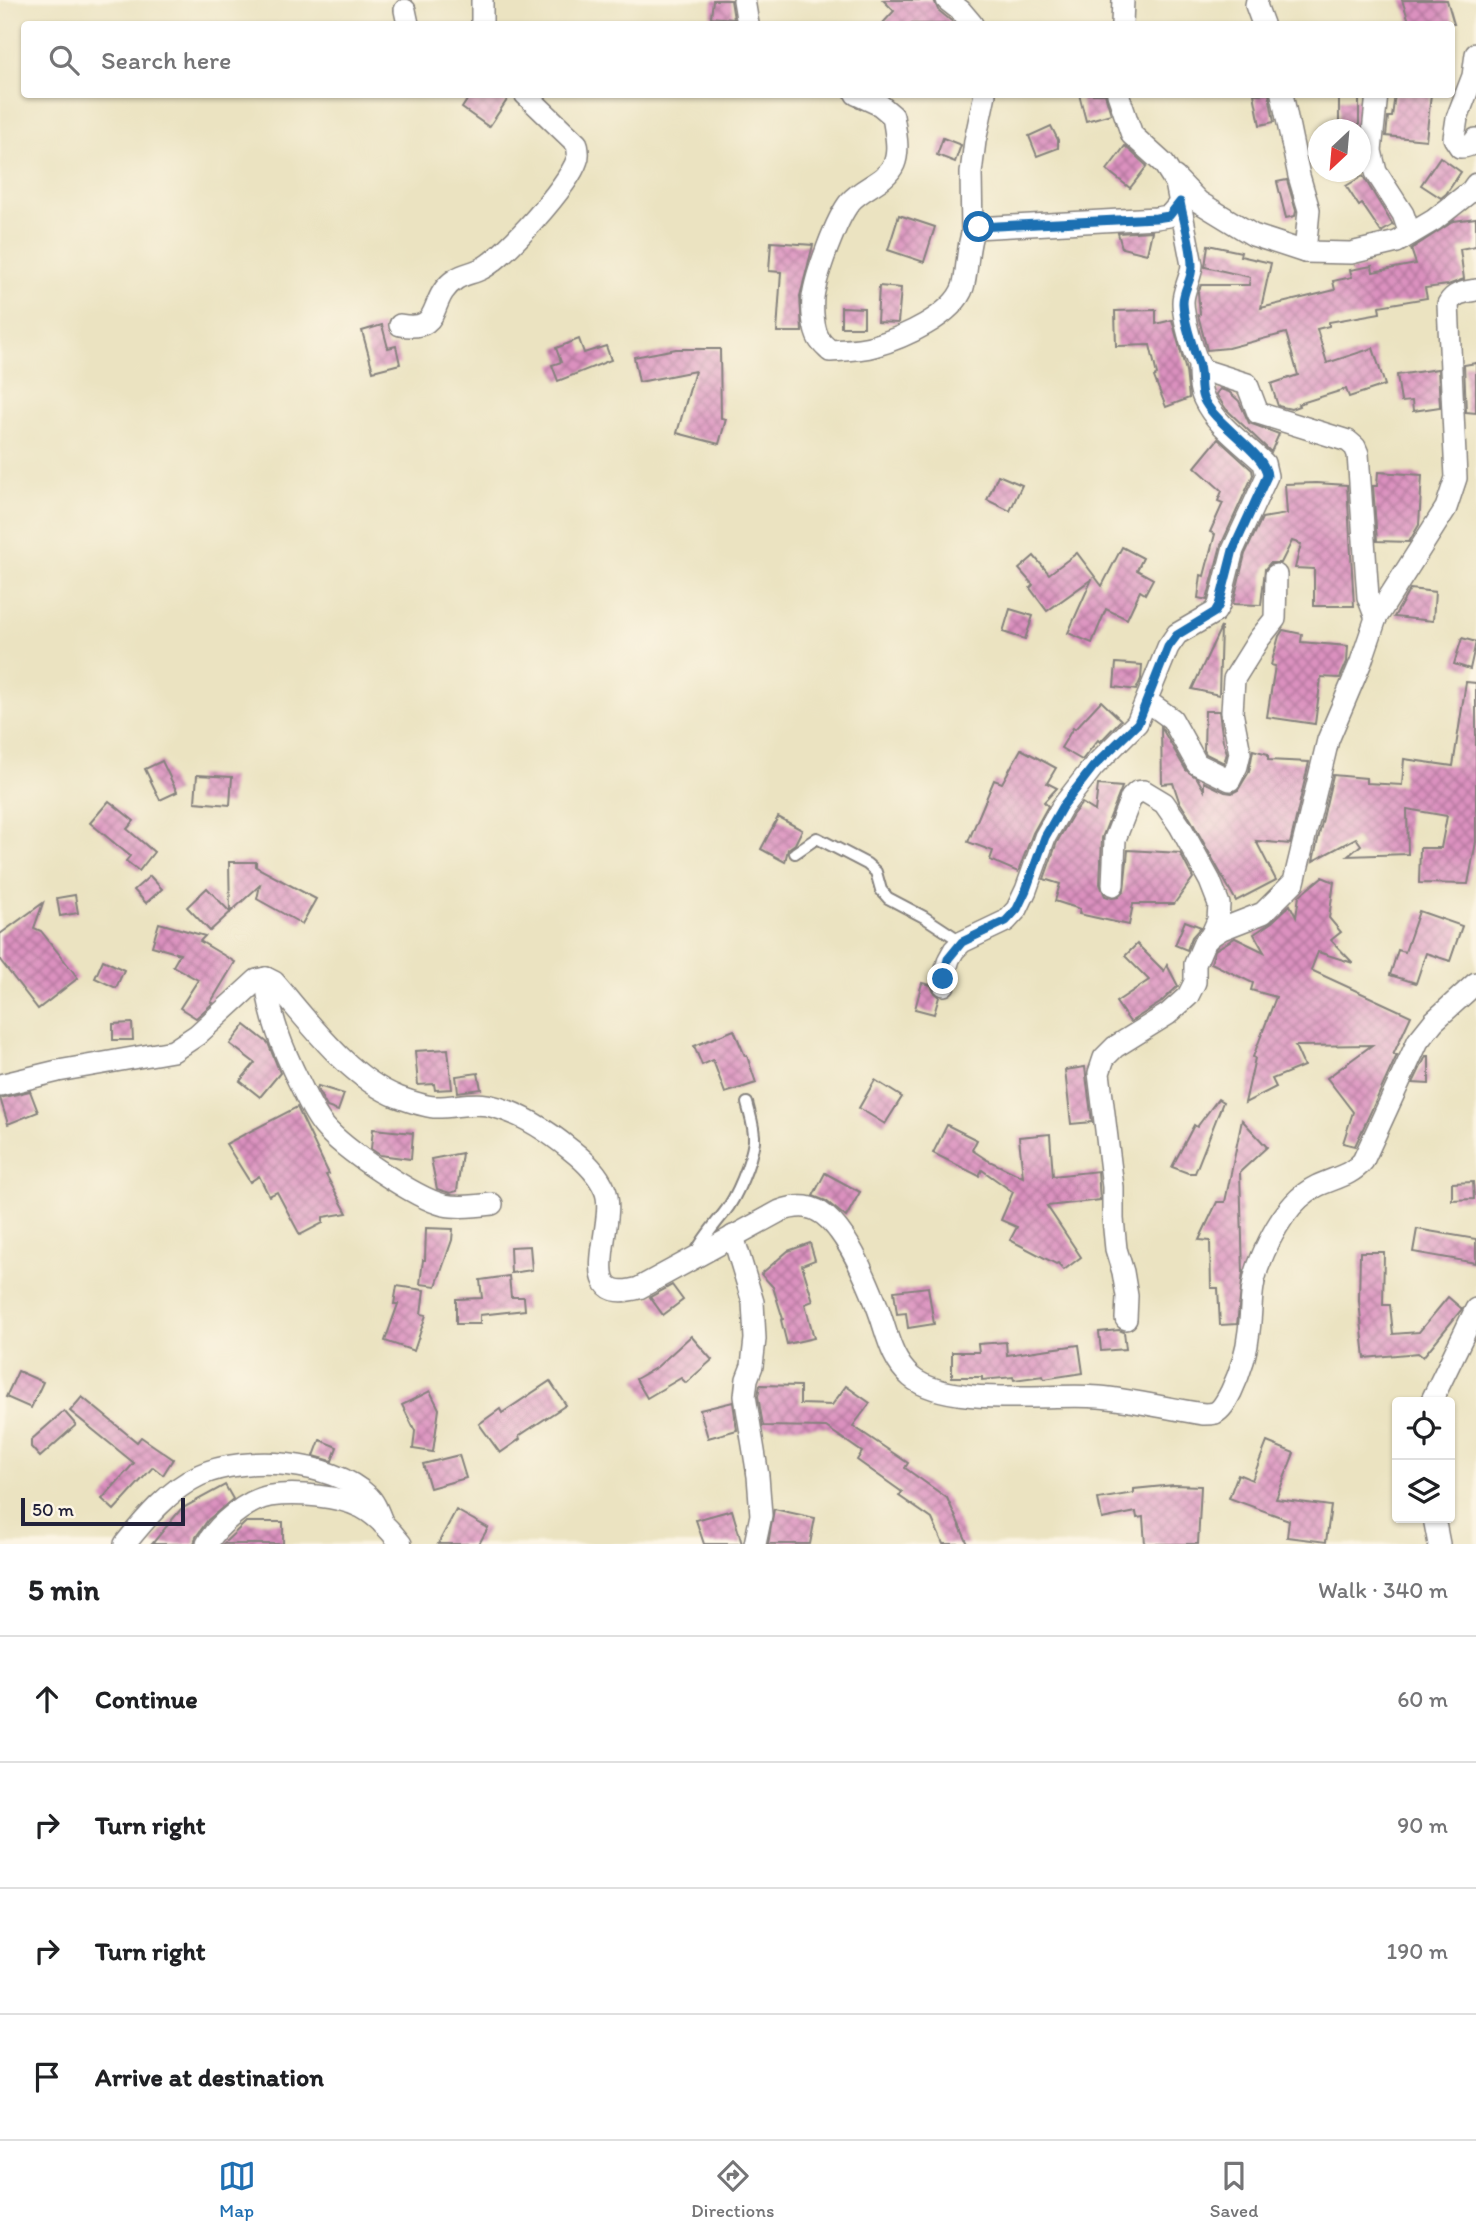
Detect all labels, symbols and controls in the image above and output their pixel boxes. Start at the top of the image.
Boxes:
search box [21,21,1455,98]
icon: search [45,41,83,79]
text: Search here [101,44,231,76]
north arrow [1308,119,1371,182]
route start [963,211,994,242]
route end [927,963,958,994]
map controls [1392,1397,1455,1523]
button: locate [1392,1397,1455,1460]
button: layers [1392,1460,1455,1523]
scale bar [21,1495,186,1527]
text: 50 m [32,1498,74,1521]
text: 5 min [28,1571,99,1608]
text: Walk · 340 m [1318,1576,1448,1604]
icon: ahead [28,1680,66,1718]
text: Continue [95,1683,198,1715]
text: 60 m [1397,1685,1448,1713]
icon: right [28,1806,66,1844]
text: Turn right [95,1809,206,1841]
text: 90 m [1397,1811,1448,1839]
icon: right [28,1932,66,1970]
text: Turn right [95,1935,206,1967]
text: 190 m [1387,1937,1448,1965]
icon: arrive [28,2058,66,2096]
text: Arrive at destination [95,2061,324,2093]
tab: Map [218,2157,256,2222]
tab: Directions [691,2157,775,2222]
tab: Saved [1210,2157,1258,2222]

